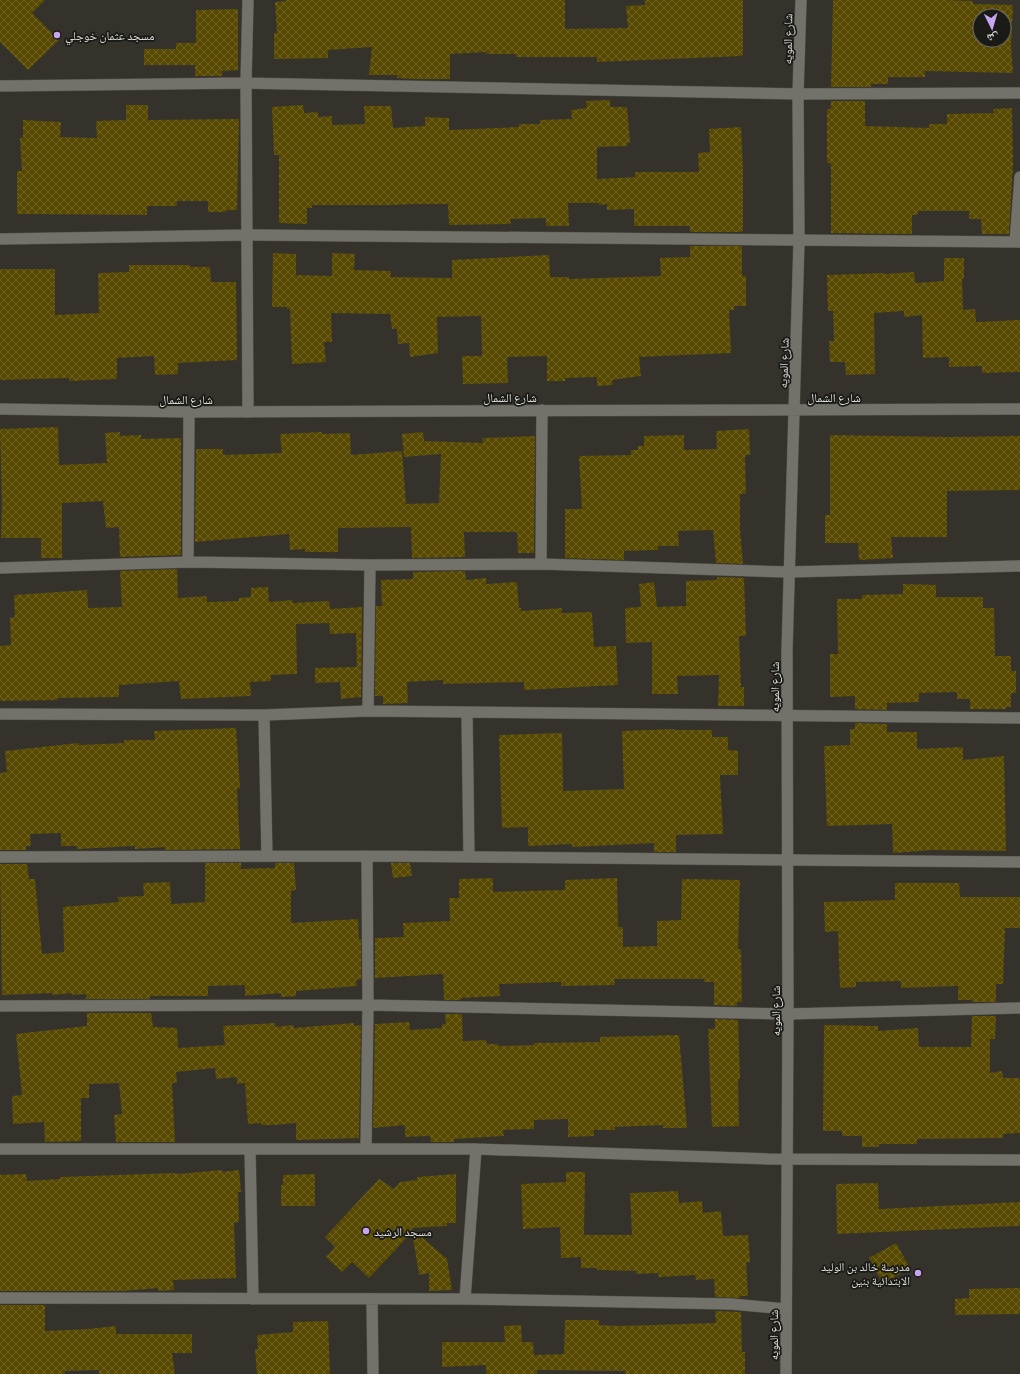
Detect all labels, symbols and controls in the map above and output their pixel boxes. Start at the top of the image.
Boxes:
north arrow [972,8,1012,48]
street label: شارع المويه [780,13,796,65]
place label: مسجد عثمان خوجلي [65,28,154,46]
text: ش [986,29,999,45]
marker: مسجد عثمان خوجلي [52,30,62,40]
street label: شارع المويه [775,337,793,389]
street label: شارع الشمال [483,390,537,406]
street label: شارع الشمال [807,390,861,406]
street label: شارع الشمال [159,392,213,408]
street label: شارع المويه [767,662,783,712]
street label: شارع المويه [768,986,784,1036]
place label: مسجد الرشيد [374,1224,432,1239]
marker: مسجد الرشيد [361,1226,371,1236]
place label: مدرسة خالد بن الوليد الابتدائية بنين [821,1259,910,1288]
marker: مدرسة خالد بن الوليد الابتدائية بنين [913,1268,923,1278]
street label: شارع المويه [766,1310,782,1360]

